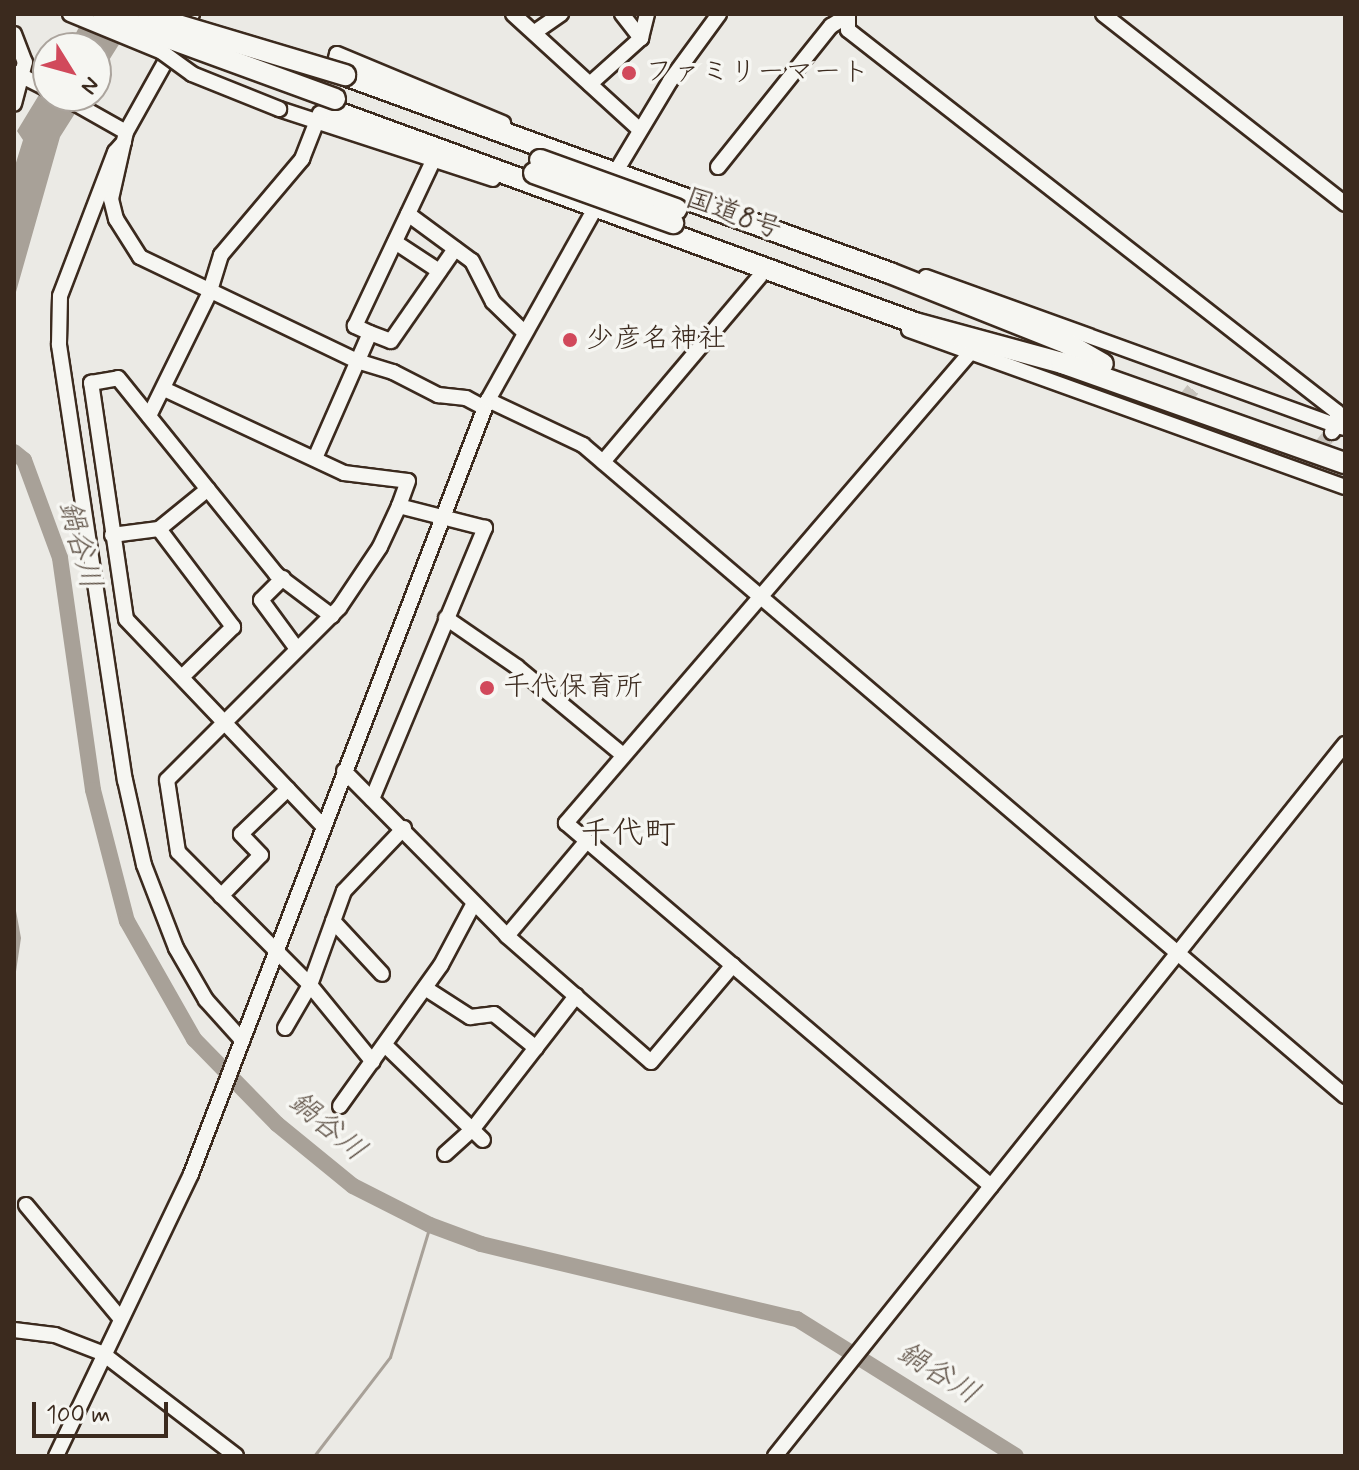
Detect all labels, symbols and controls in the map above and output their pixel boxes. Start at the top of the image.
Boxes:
north arrow [32,32,112,112]
place label: ファミリーマート [645,56,869,90]
marker: ファミリーマート [620,64,638,82]
text: N [74,71,105,100]
street label: 国道8号 [680,182,786,248]
place label: 少彦名神社 [586,323,726,357]
marker: 少彦名神社 [561,331,579,349]
water label: 鍋谷川 [50,497,108,593]
place label: 千代保育所 [503,671,643,705]
marker: 千代保育所 [478,679,496,697]
district label: 千代町 [580,815,676,853]
water label: 鍋谷川 [281,1084,373,1170]
water label: 鍋谷川 [890,1335,986,1413]
scale bar [36,1386,172,1436]
text: 100 m [46,1400,110,1431]

